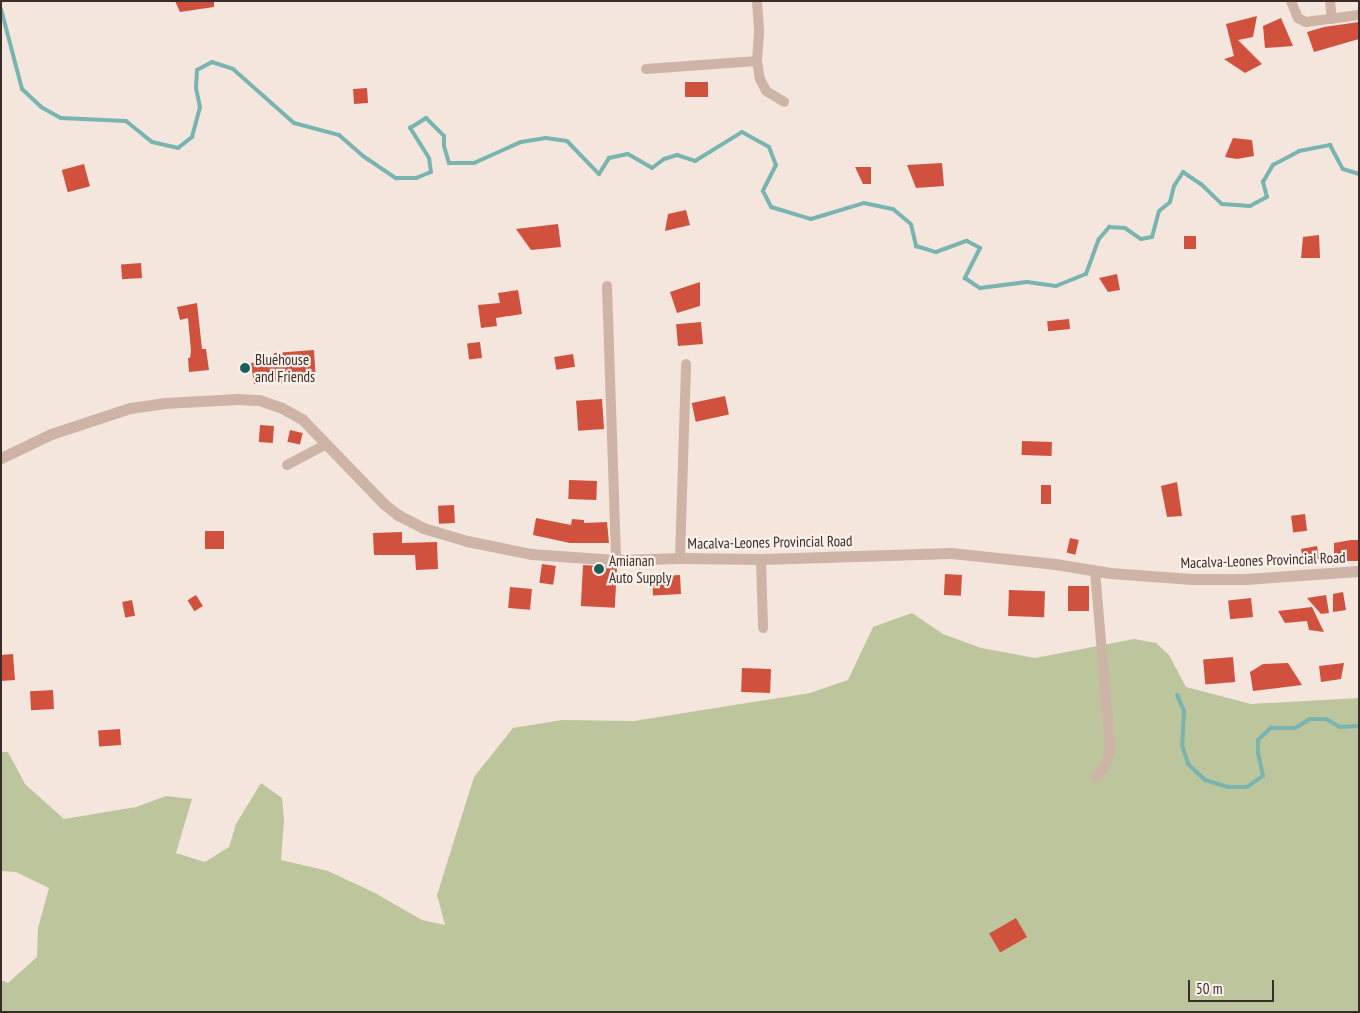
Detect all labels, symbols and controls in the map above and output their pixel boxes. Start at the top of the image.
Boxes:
place label: Bluehouse and Friends [255,350,315,385]
marker: Bluehouse and Friends [239,362,251,374]
street label: Macalva-Leones Provincial Road [687,532,853,552]
street label: Macalva-Leones Provincial Road [1180,548,1346,572]
place label: Amianan Auto Supply [609,551,671,586]
marker: Amianan Auto Supply [593,563,605,575]
scale bar [1190,970,1276,1002]
text: 50 m [1196,979,1222,998]

